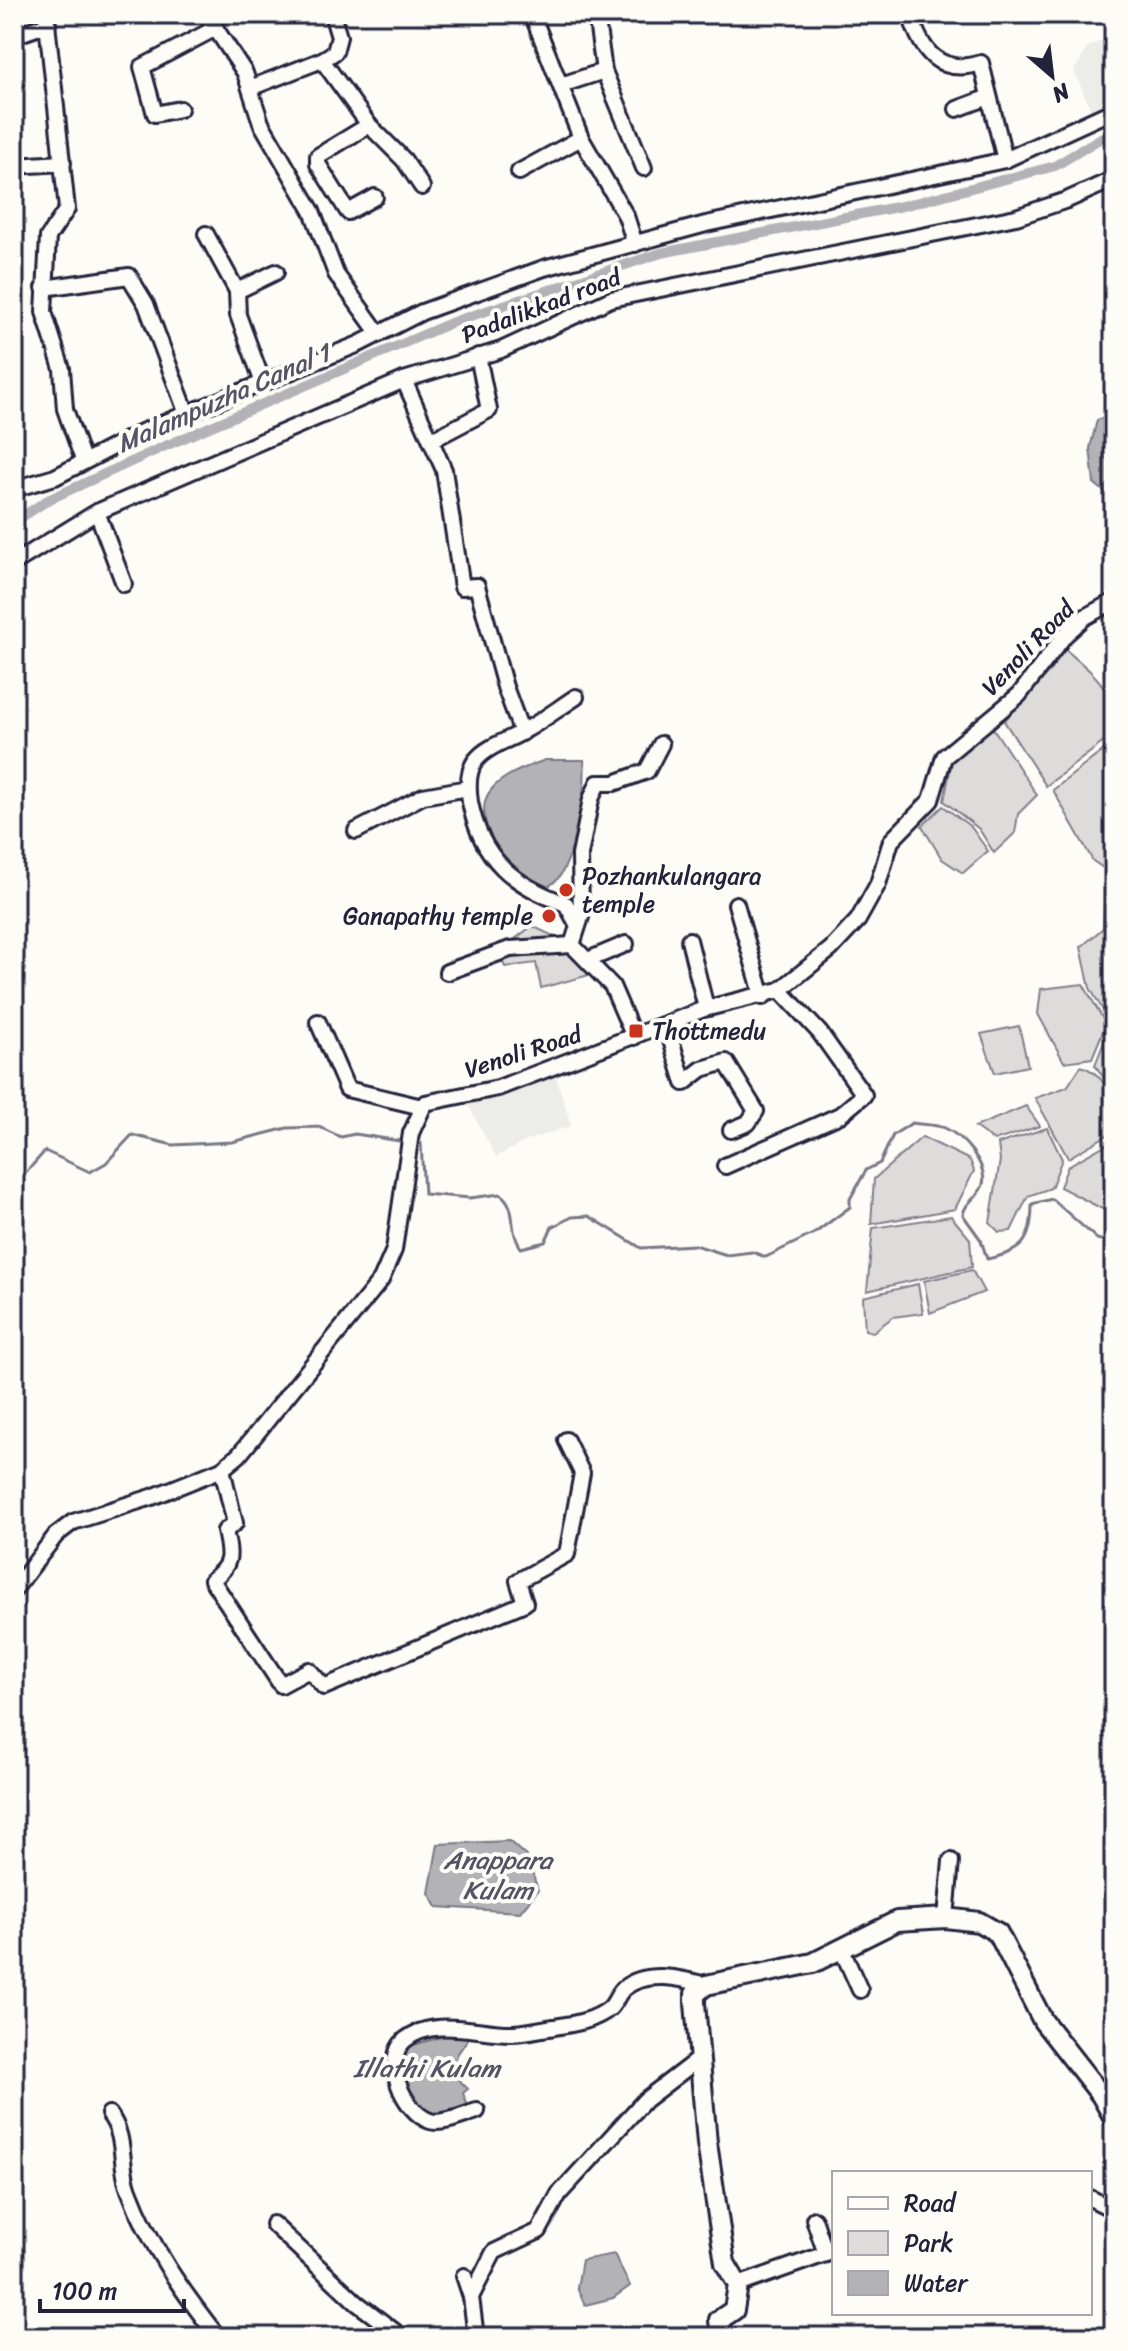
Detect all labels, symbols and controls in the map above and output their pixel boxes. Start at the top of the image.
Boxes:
north arrow [1012,36,1092,116]
text: N [1045,72,1078,114]
street label: Padalikkad road [455,255,629,356]
water label: Malampuzha Canal 1 [109,329,341,466]
street label: Venoli Road [971,589,1086,706]
place label: Pozhankulangara temple [582,855,761,925]
marker: Pozhankulangara temple [557,881,575,899]
place label: Ganapathy temple [343,895,533,937]
marker: Ganapathy temple [540,907,558,925]
place label: Thottmedu [652,1010,766,1052]
street label: Venoli Road [459,1013,588,1091]
marker: Thottmedu [627,1022,645,1040]
water label: Anappara Kulam [443,1837,555,1913]
water label: Illathi Kulam [353,2045,502,2091]
legend [832,2171,1092,2315]
text: Road [904,2182,958,2224]
text: Park [904,2222,953,2264]
text: Water [904,2262,969,2304]
scale bar [40,2263,184,2313]
text: 100 m [52,2270,117,2312]

